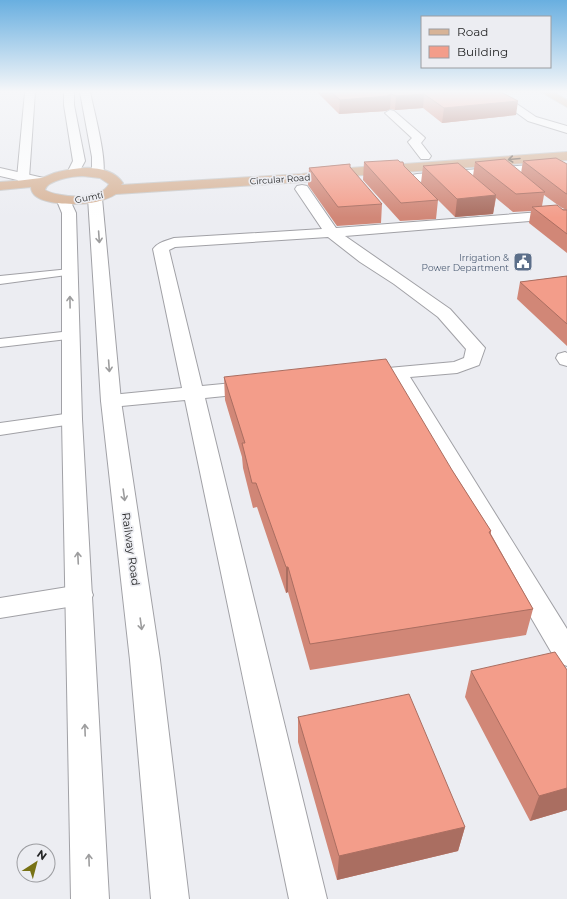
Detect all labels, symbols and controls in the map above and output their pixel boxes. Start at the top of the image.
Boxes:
legend [421,16,551,68]
text: Road [457,24,488,39]
text: Building [457,44,508,59]
one-way arrow [508,156,521,163]
street label: Circular Road [249,171,311,187]
street label: Gumti [74,189,104,205]
one-way arrow [96,230,103,243]
public building icon: Irrigation & Power Department [512,251,534,273]
place label: Irrigation & Power Department [422,252,509,273]
one-way arrow [66,296,74,309]
one-way arrow [105,359,112,372]
one-way arrow [120,488,128,501]
street label: Railway Road [119,512,143,586]
one-way arrow [75,552,82,565]
one-way arrow [137,617,145,630]
one-way arrow [81,724,88,737]
north arrow [16,843,56,883]
text: N [34,847,50,863]
one-way arrow [85,854,93,867]

